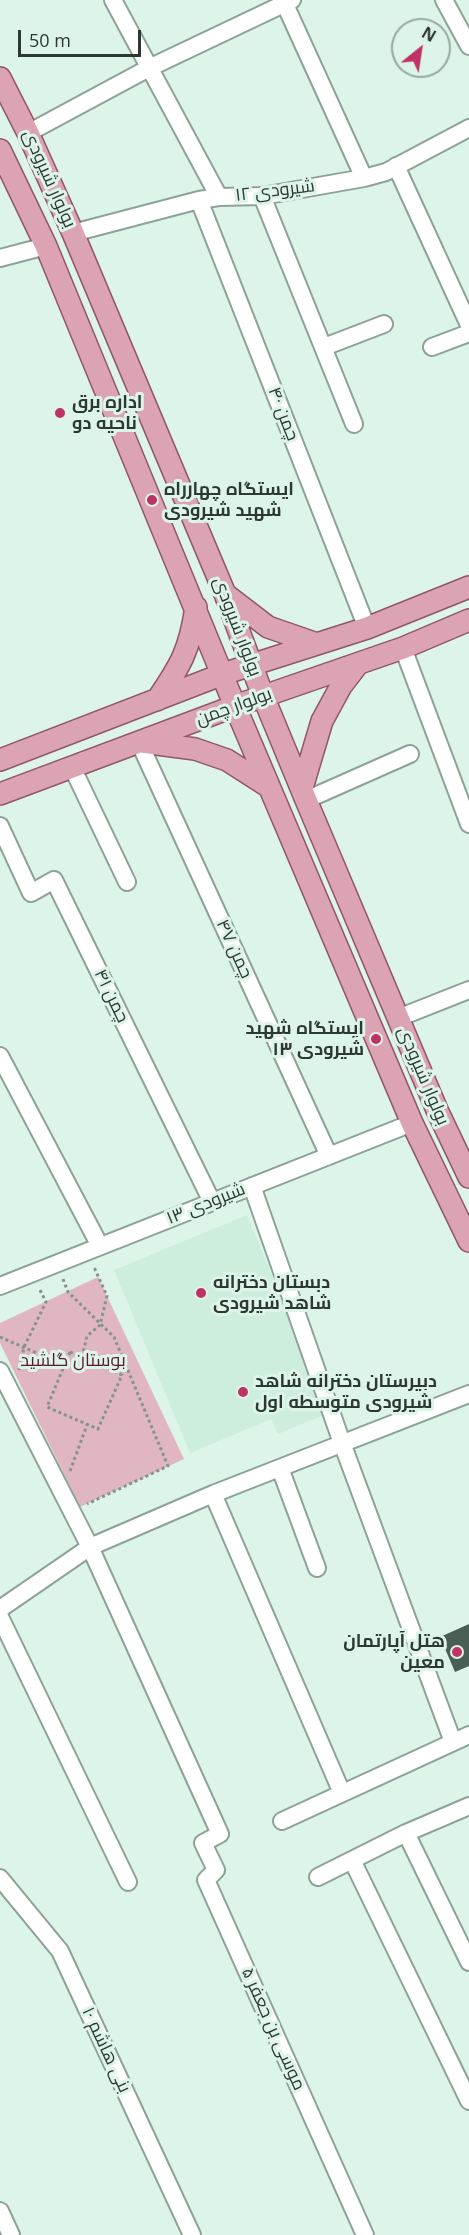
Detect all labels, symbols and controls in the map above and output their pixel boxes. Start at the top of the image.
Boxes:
scale bar [21,18,144,56]
north arrow [391,18,451,78]
text: N [418,21,440,47]
text: 50 m [29,28,71,52]
street label: بولوار شیرودی [18,127,80,231]
street label: شیرودی ۱۲ [234,175,316,207]
street label: چمن ۴۰ [263,384,303,444]
place label: اداره برق ناحیه دو [72,392,143,434]
marker: اداره برق ناحیه دو [53,406,67,420]
place label: ایستگاه چهارراه شهید شیرودی [164,479,294,522]
marker: ایستگاه چهارراه شهید شیرودی [145,493,159,507]
street label: بولوار شیرودی [208,574,266,680]
street label: بولوار چمن [193,683,275,731]
street label: چمن ۴۷ [211,916,257,982]
street label: چمن ۴۱ [89,966,133,1026]
place label: ایستگاه شهید شیرودی ۱۳ [245,1018,364,1060]
street label: بولوار شیرودی [393,1023,453,1129]
marker: ایستگاه شهید شیرودی ۱۳ [369,1032,383,1046]
street label: شیرودی ۱۳ [164,1179,248,1229]
place label: دبستان دخترانه شاهد شیرودی [213,1272,331,1314]
marker: دبستان دخترانه شاهد شیرودی [194,1286,208,1300]
park label: بوستان گلشید [20,1350,126,1372]
place label: دبیرستان دخترانه شاهد شیرودی متوسطه اول [255,1371,437,1414]
marker: دبیرستان دخترانه شاهد شیرودی متوسطه اول [236,1385,250,1399]
place label: هتل آپارتمان معین [343,1631,445,1674]
marker: هتل آپارتمان معین [450,1645,464,1659]
street label: موسی بن جعفر ۵ [236,1964,310,2094]
street label: بنی هاشم ۱۰ [77,2004,135,2096]

